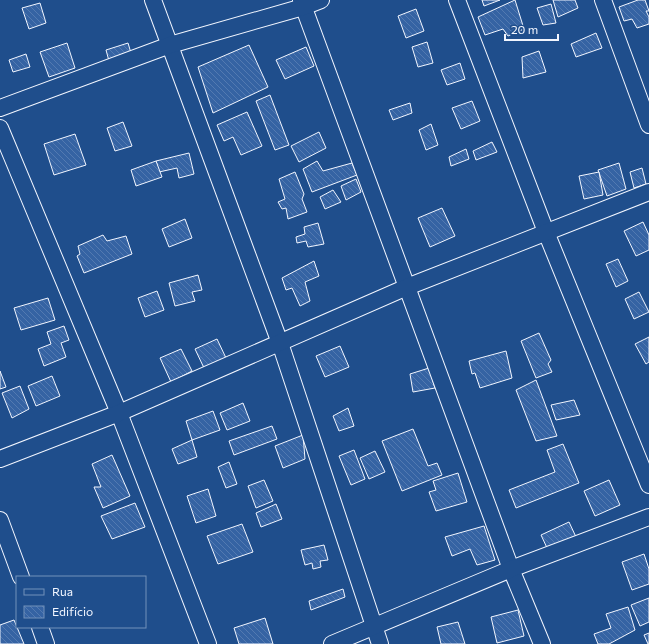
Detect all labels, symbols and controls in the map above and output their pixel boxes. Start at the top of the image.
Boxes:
scale bar [505,16,558,42]
text: 20 m [511,22,538,36]
legend [16,576,146,628]
text: Rua [52,584,73,598]
text: Edifício [52,604,93,618]

